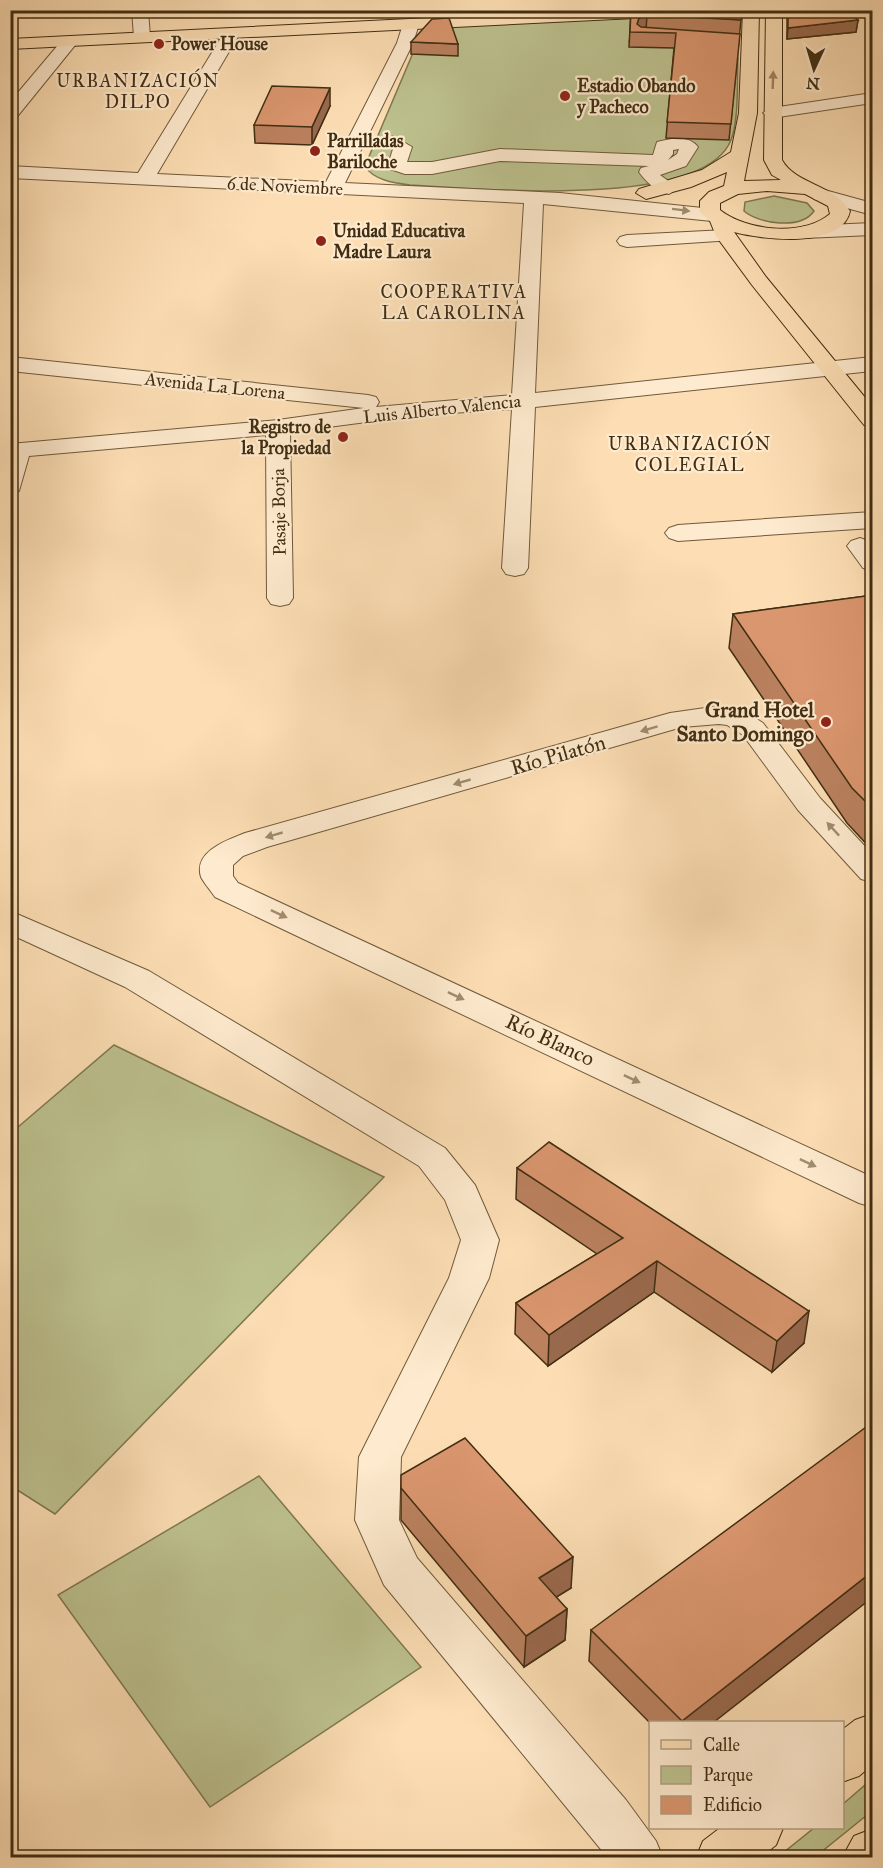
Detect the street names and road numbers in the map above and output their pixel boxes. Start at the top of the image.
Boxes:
street label: 6 de Noviembre [226,172,344,200]
street label: Avenida La Lorena [143,368,287,404]
street label: Luis Alberto Valencia [362,390,522,428]
street label: Pasaje Borja [267,468,291,556]
street label: Río Pilatón [508,729,608,781]
street label: Río Blanco [501,1008,599,1072]

